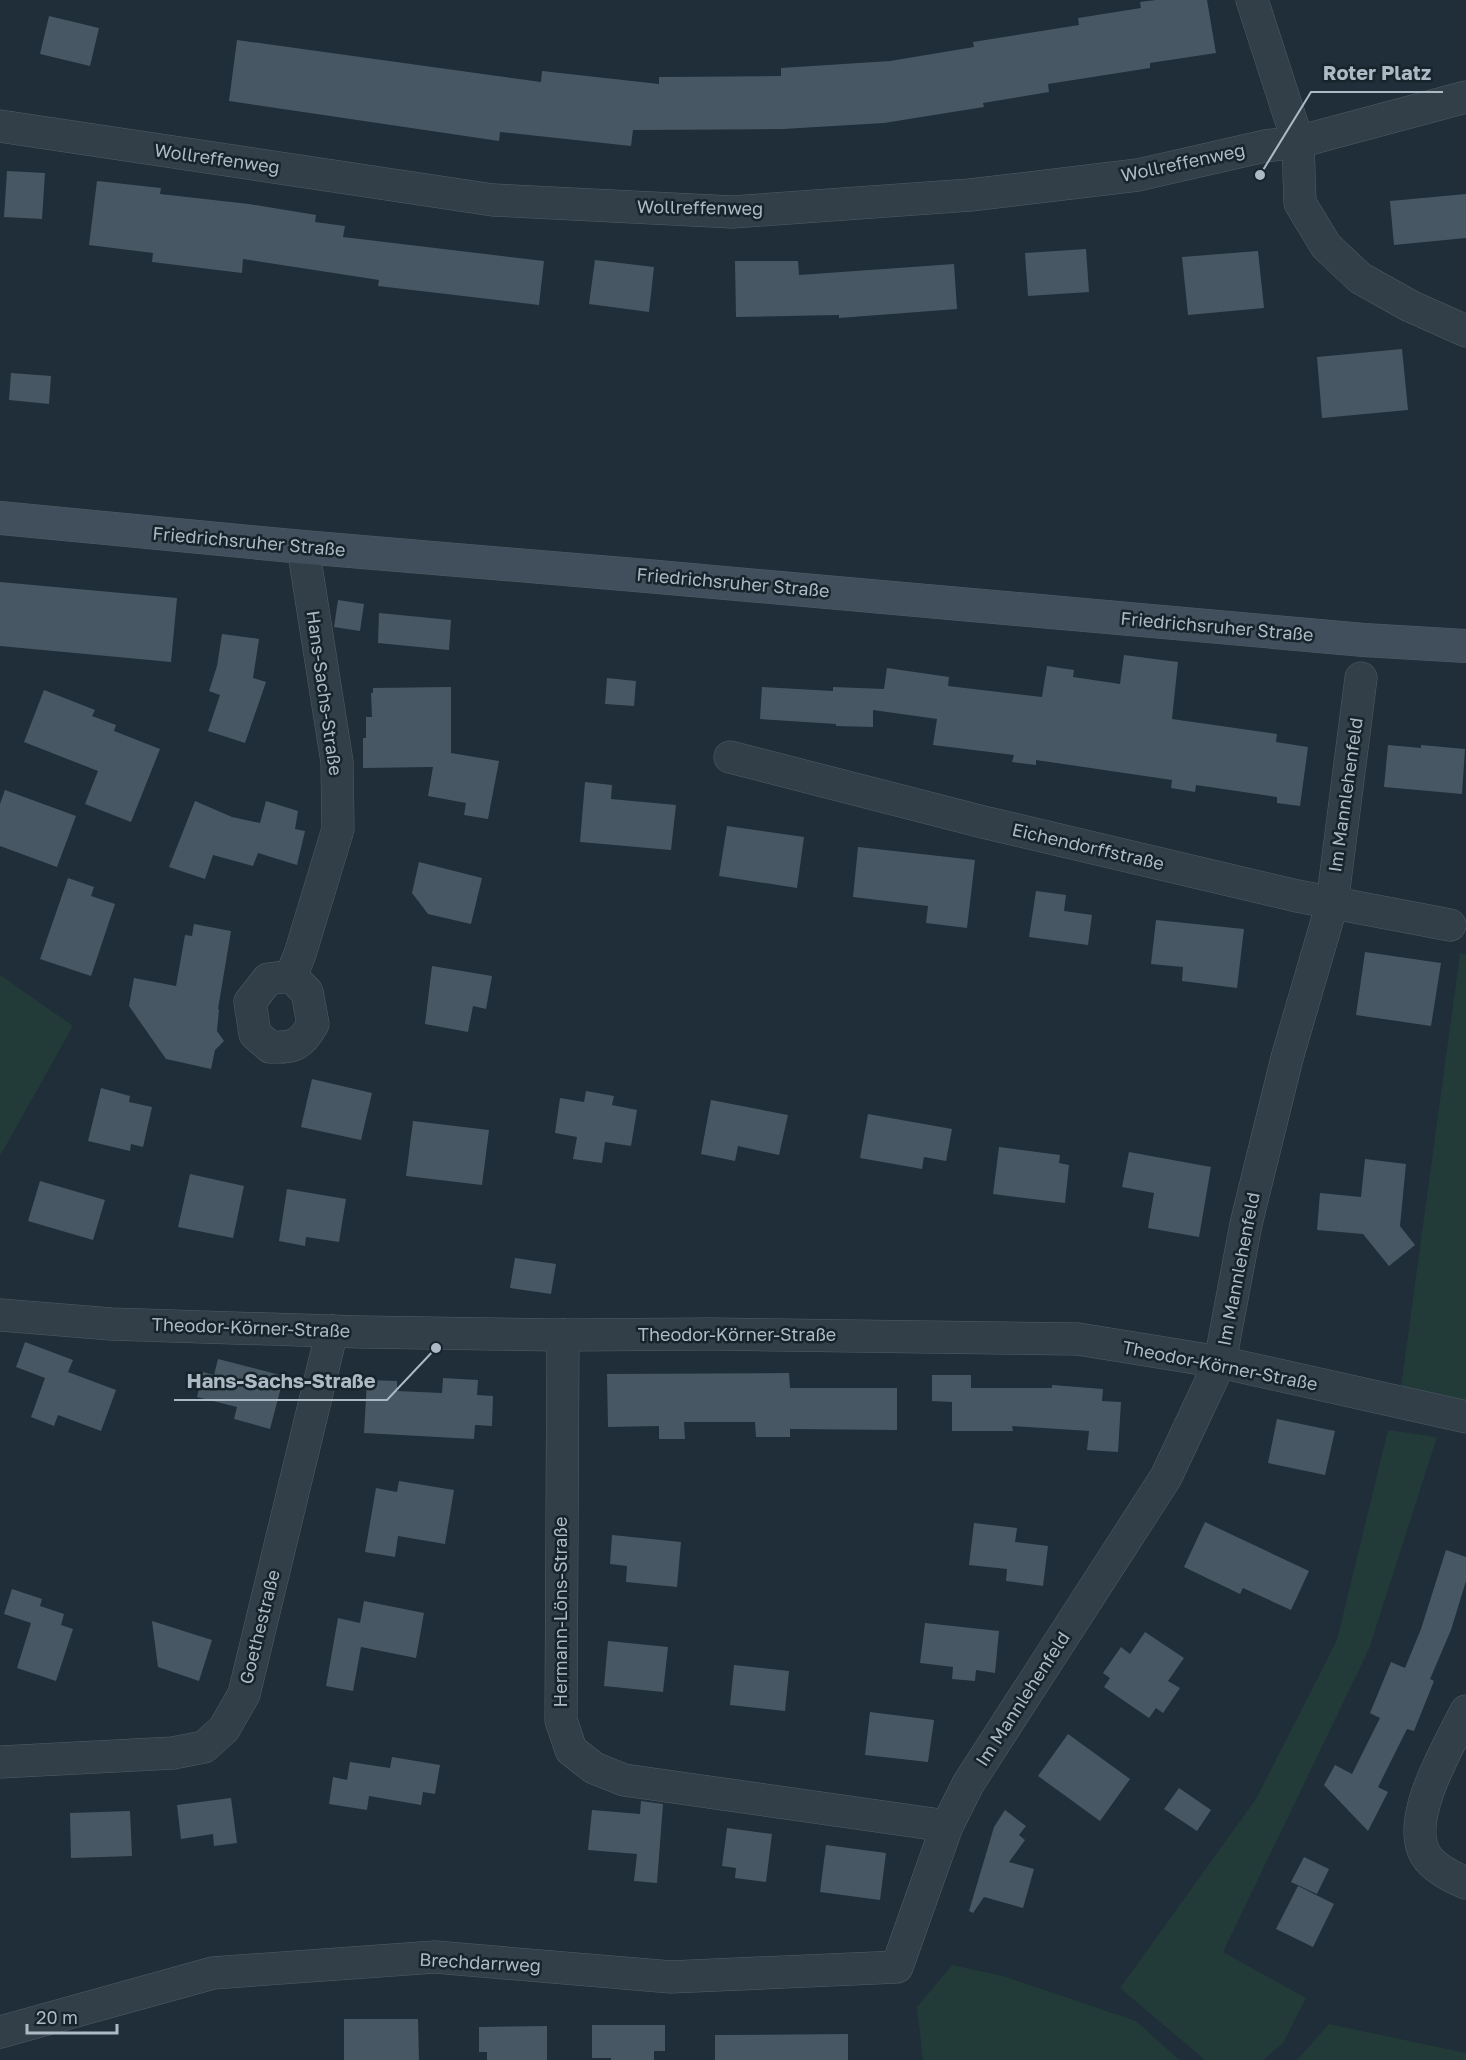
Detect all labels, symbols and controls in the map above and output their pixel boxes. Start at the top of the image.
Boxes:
callout: Roter Platz [1311,54,1443,92]
text: Roter Platz [1323,60,1431,84]
street label: Wollreffenweg [153,138,281,178]
street label: Wollreffenweg [1119,138,1247,186]
street label: Wollreffenweg [637,195,763,219]
street label: Friedrichsruher Straße [152,522,346,560]
street label: Friedrichsruher Straße [636,563,830,601]
street label: Friedrichsruher Straße [1120,607,1314,645]
street label: Hans-Sachs-Straße [303,609,347,777]
street label: Im Mannlehenfeld [1323,716,1367,874]
street label: Eichendorffstraße [1010,818,1166,874]
street label: Im Mannlehenfeld [1212,1190,1264,1347]
street label: Theodor-Körner-Straße [151,1313,351,1341]
street label: Theodor-Körner-Straße [638,1323,836,1345]
street label: Theodor-Körner-Straße [1121,1335,1320,1395]
callout: Hans-Sachs-Straße [174,1362,387,1400]
text: Hans-Sachs-Straße [186,1368,376,1392]
street label: Hermann-Löns-Straße [549,1517,571,1707]
street label: Goethestraße [234,1567,284,1686]
street label: Im Mannlehenfeld [970,1627,1074,1770]
street label: Brechdarrweg [419,1948,541,1976]
scale bar [27,1997,117,2035]
text: 20 m [36,2006,78,2028]

